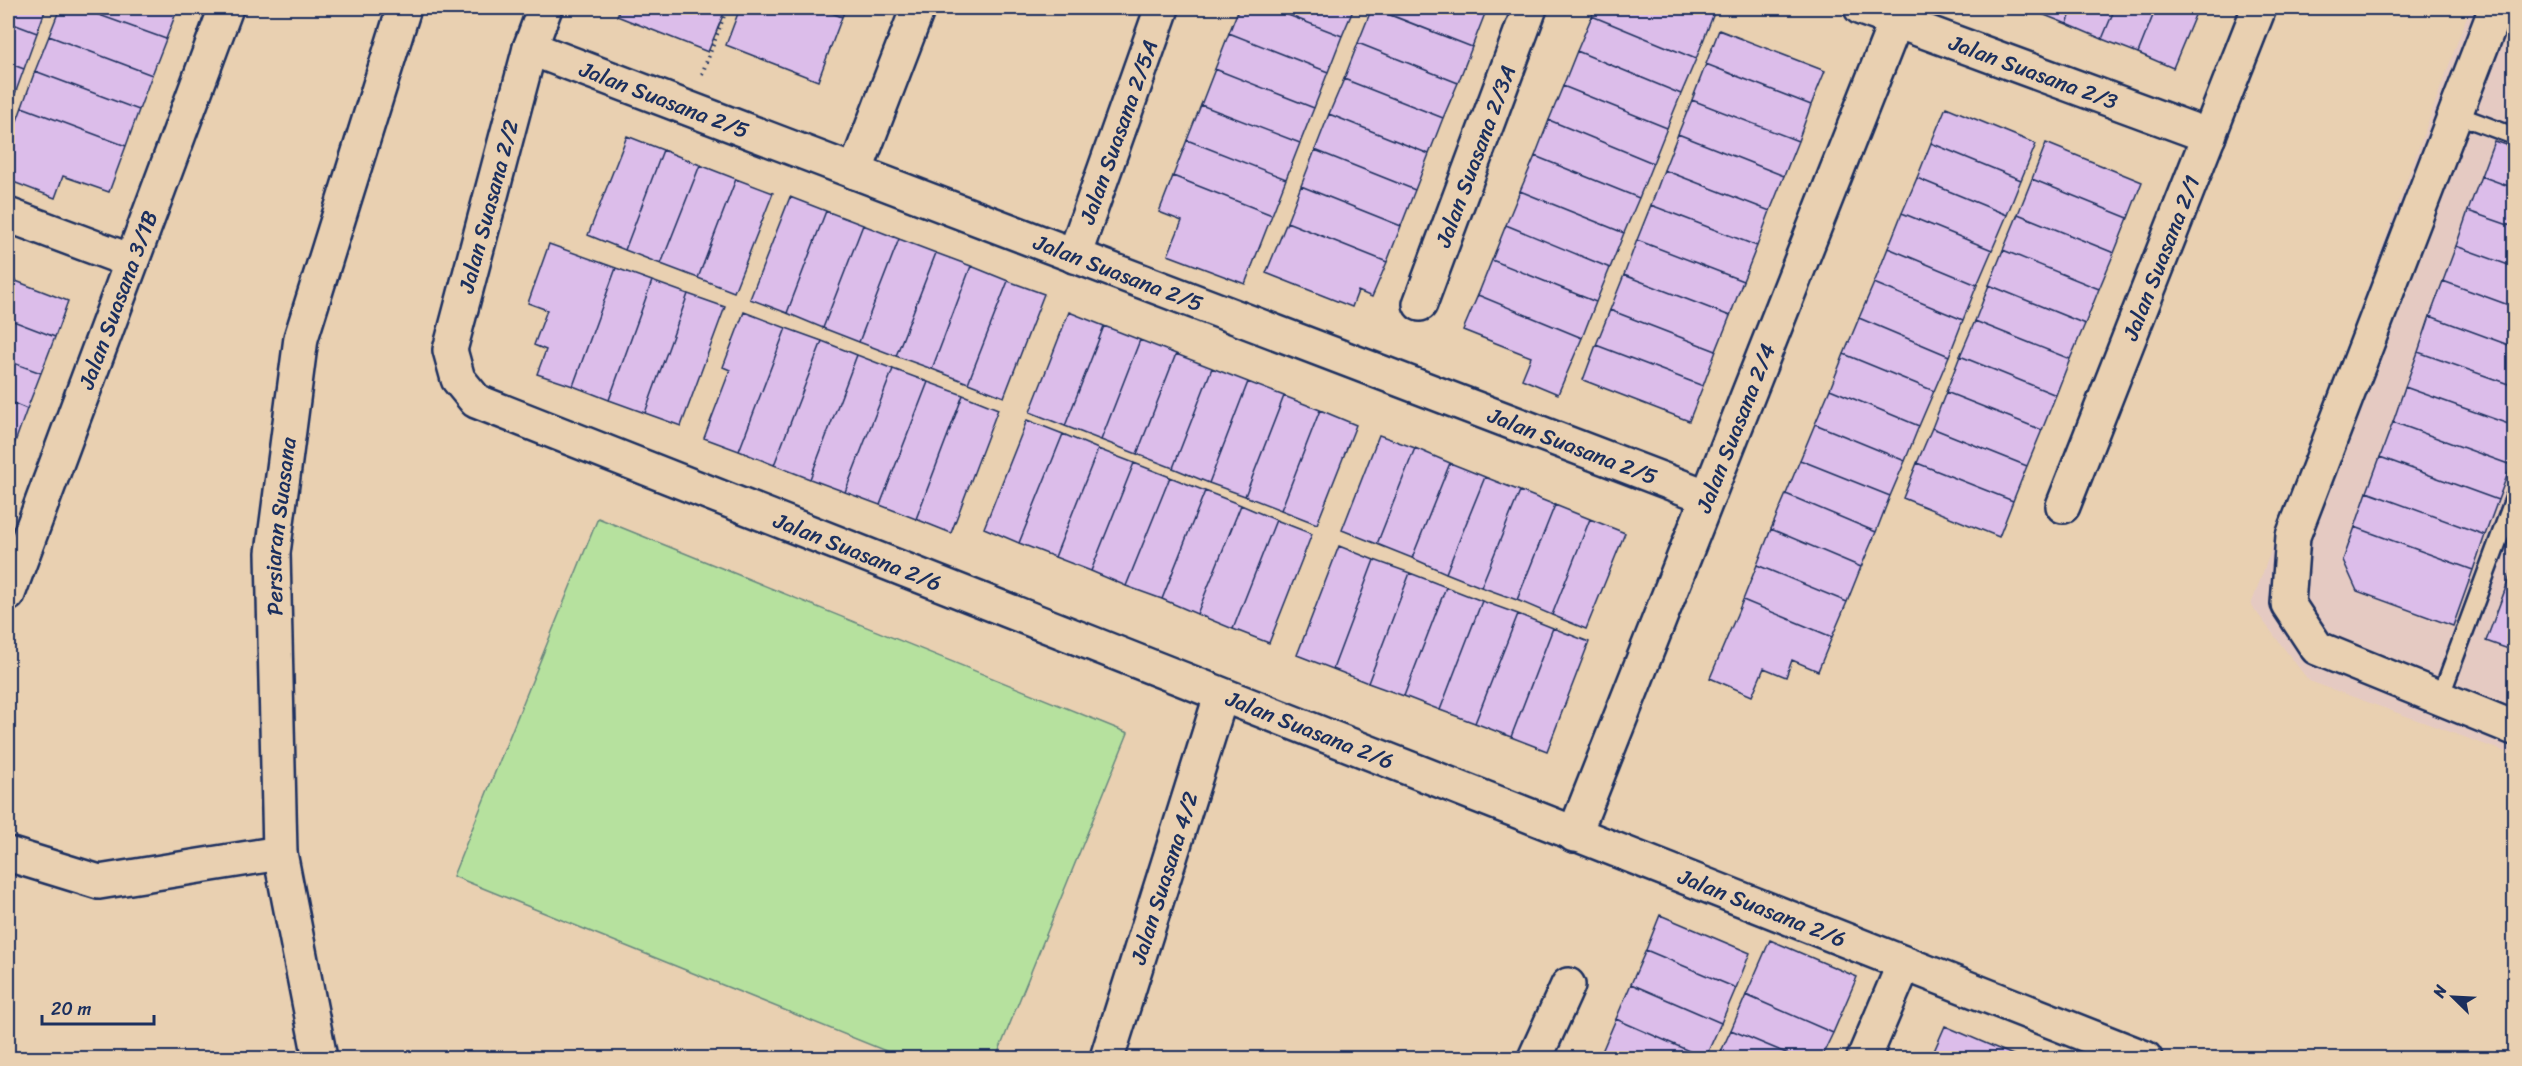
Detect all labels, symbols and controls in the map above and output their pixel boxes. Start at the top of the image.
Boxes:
street label: Jalan Suasana 2/3 [1943,23,2123,121]
street label: Jalan Suasana 2/5A [1068,34,1169,230]
street label: Jalan Suasana 2/5 [573,49,755,150]
street label: Jalan Suasana 2/3A [1423,59,1527,254]
street label: Jalan Suasana 2/2 [446,115,530,298]
street label: Jalan Suasana 2/1 [2111,169,2211,347]
street label: Jalan Suasana 3/1B [67,205,169,396]
street label: Jalan Suasana 2/5 [1027,222,1209,323]
street label: Jalan Suasana 2/4 [1684,337,1787,519]
street label: Jalan Suasana 2/5 [1481,396,1663,496]
street label: Persiaran Suasana [254,434,308,616]
street label: Jalan Suasana 2/6 [767,501,948,602]
street label: Jalan Suasana 2/6 [1219,679,1400,781]
street label: Jalan Suasana 4/2 [1118,786,1210,970]
street label: Jalan Suasana 2/6 [1671,857,1852,959]
north arrow [2423,967,2483,1027]
text: N [2424,979,2456,1003]
scale bar [42,988,154,1026]
text: 20 m [51,993,91,1025]

